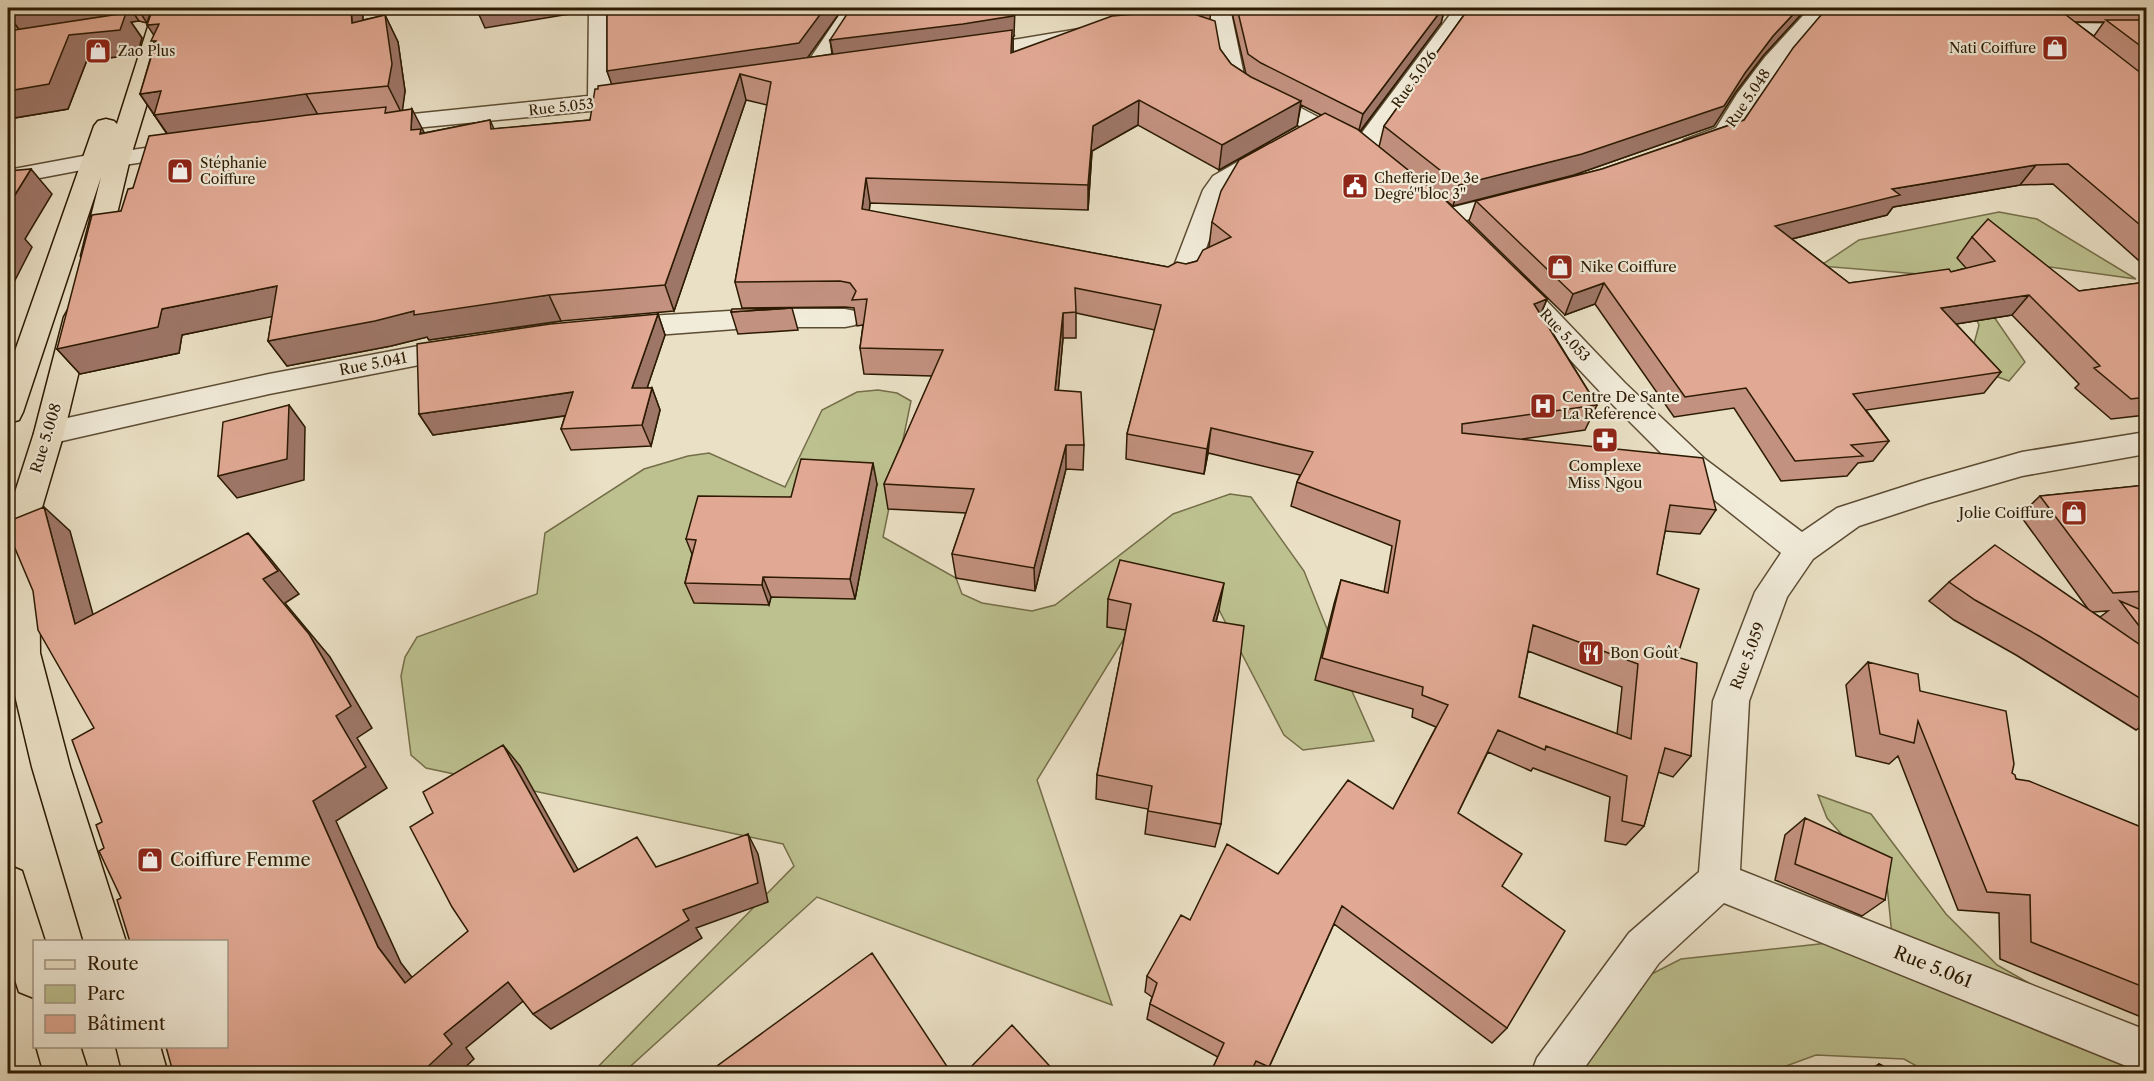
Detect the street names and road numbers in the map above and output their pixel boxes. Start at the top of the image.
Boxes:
street label: Rue 5.026 [1388,47,1440,111]
street label: Rue 5.048 [1722,65,1774,131]
street label: Rue 5.053 [527,95,595,119]
street label: Rue 5.053 [1536,305,1594,365]
street label: Rue 5.041 [337,347,409,379]
street label: Rue 5.008 [26,400,65,475]
street label: Rue 5.059 [1726,619,1769,692]
street label: Rue 5.061 [1890,941,1976,993]

